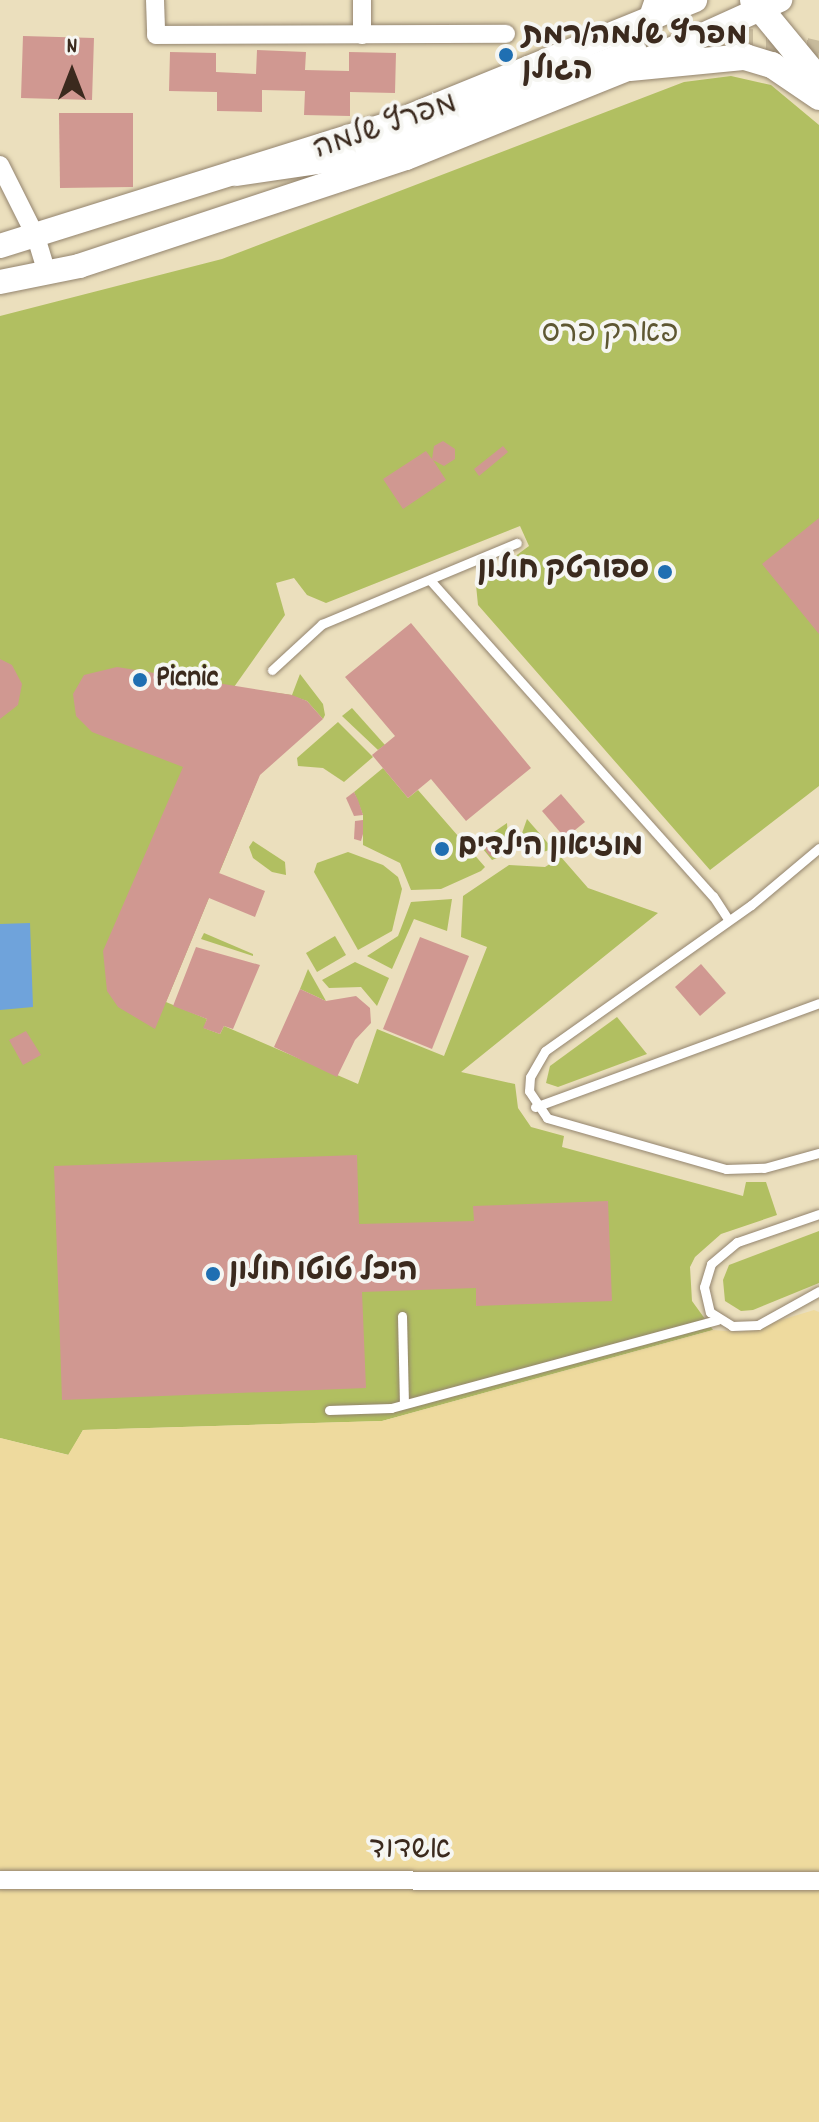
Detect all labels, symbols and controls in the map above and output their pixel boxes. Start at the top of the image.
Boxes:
place label: מפרץ שלמה/רמת הגולן [522,20,747,90]
north arrow [32,32,112,112]
text: N [67,32,77,63]
marker: מפרץ שלמה/רמת הגולן [497,46,515,64]
street label: מפרץ שלמה [310,88,462,170]
park label: פארק פרס [541,318,679,354]
place label: ספורטק חולון [478,554,649,590]
marker: ספורטק חולון [656,563,674,581]
place label: Picnic [156,662,219,698]
marker: Picnic [131,671,149,689]
place label: מוזיאון הילדים [458,831,643,867]
marker: מוזיאון הילדים [433,840,451,858]
place label: היכל טוטו חולון [229,1256,418,1292]
marker: היכל טוטו חולון [204,1265,222,1283]
street label: אשדוד [369,1834,451,1870]

